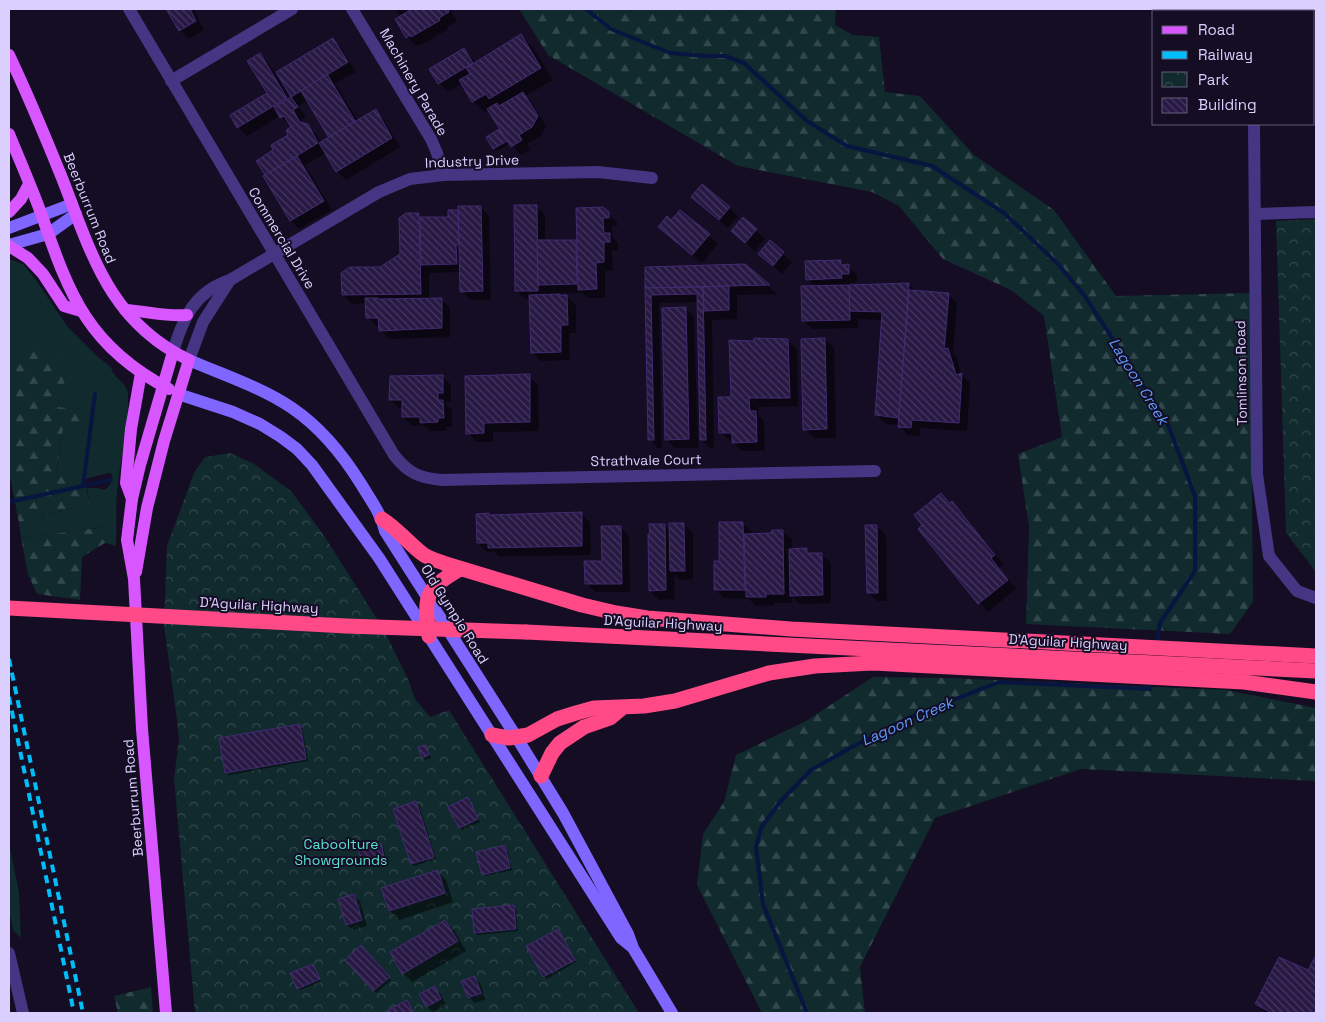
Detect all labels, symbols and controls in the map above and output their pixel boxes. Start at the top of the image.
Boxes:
legend [1152,10,1315,125]
text: Road [1198,20,1235,39]
street label: Machinery Parade [376,25,452,139]
text: Railway [1198,45,1253,64]
text: Park [1198,70,1229,89]
text: Building [1198,95,1257,114]
street label: Beerburrum Road [60,150,120,266]
street label: Industry Drive [425,150,519,172]
street label: Commercial Drive [245,184,319,292]
street label: Tomlinson Road [1231,320,1251,426]
water label: Lagoon Creek [1105,334,1174,430]
street label: Strathvale Court [590,450,702,470]
street label: Old Gympie Road [417,561,493,667]
street label: D'Aguilar Highway [199,593,319,617]
street label: D'Aguilar Highway [603,611,723,635]
street label: D'Aguilar Highway [1008,630,1128,654]
water label: Lagoon Creek [858,691,958,750]
street label: Beerburrum Road [119,739,147,857]
park label: Caboolture Showgrounds [295,835,387,869]

